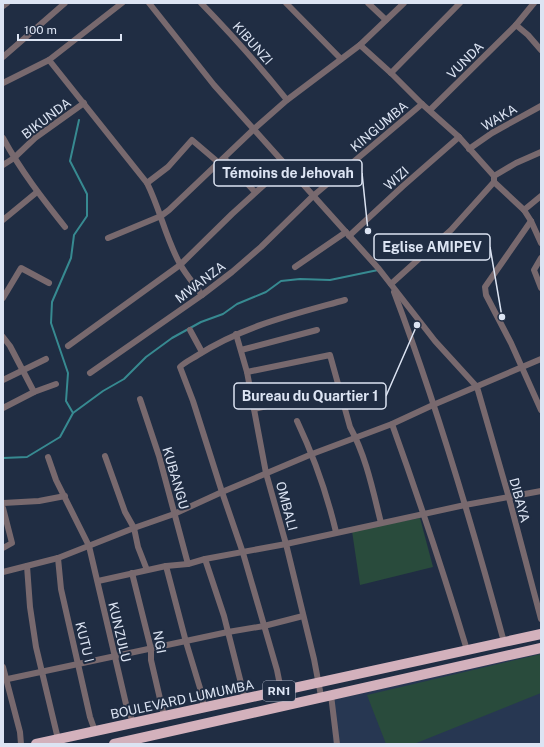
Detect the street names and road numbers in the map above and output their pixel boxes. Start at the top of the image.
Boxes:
street label: KIBUNZI [230,19,276,68]
street label: VUNDA [444,39,487,82]
street label: BIKUNDA [19,95,74,142]
street label: KINGUMBA [348,98,411,155]
street label: WAKA [479,101,520,134]
street label: WIZI [381,163,412,193]
street label: MWANZA [172,259,228,306]
street label: KUBANGU [159,445,192,511]
street label: DIBAYA [506,476,533,524]
street label: OMBALI [273,480,300,532]
street label: KUNZULU [105,601,134,664]
street label: KUTU I [72,620,97,664]
street label: NGI [150,629,169,655]
street label: BOULEVARD LUMUMBA [109,677,255,722]
road number: RN1 [263,681,295,701]

